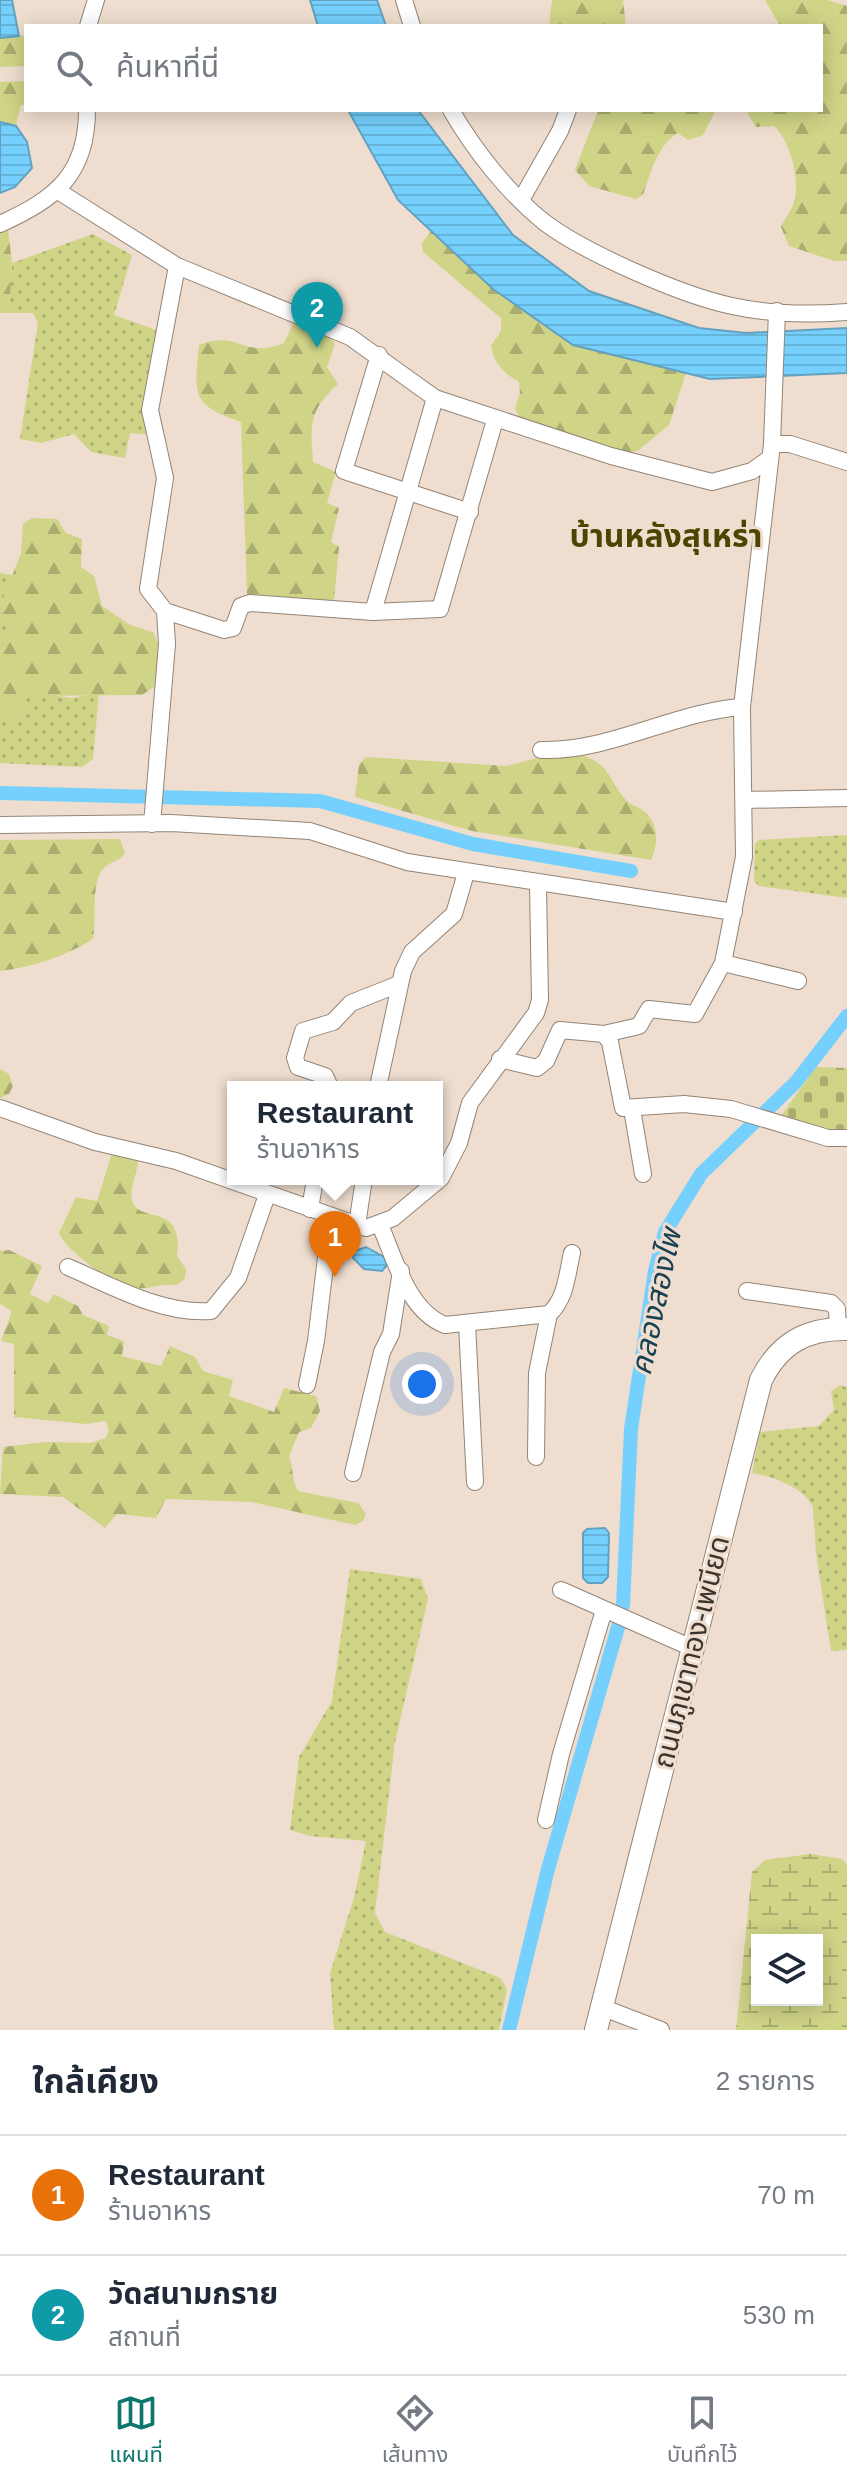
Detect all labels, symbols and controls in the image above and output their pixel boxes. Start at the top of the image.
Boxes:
search box [24,24,823,112]
icon: search [52,46,96,90]
text: ค้นหาที่นี่ [116,50,219,83]
pin: 2 [291,282,343,348]
district label: บ้านหลังสุเหร่า [570,518,762,555]
popup [227,1081,443,1185]
text: Restaurant [257,1096,413,1129]
text: ร้านอาหาร [257,1134,360,1164]
pin: 1 [309,1211,361,1277]
water label: คลองสองไพ [624,1223,688,1378]
your location [402,1364,442,1404]
street label: ถนนภูเขาทอง-เพนียด [648,1533,737,1772]
map controls [751,1934,823,2006]
button: layers [751,1934,823,2006]
text: ใกล้เคียง [32,2062,159,2100]
text: 2 รายการ [716,2066,815,2096]
text: Restaurant [108,2158,265,2191]
text: 1 [51,2180,65,2210]
text: 70 m [757,2180,815,2210]
text: ร้านอาหาร [108,2196,211,2226]
text: วัดสนามกราย [108,2277,278,2310]
text: 2 [51,2300,65,2330]
text: 530 m [743,2300,815,2330]
text: สถานที่ [108,2322,181,2352]
tab: แผนที่ [109,2391,163,2472]
tab: เส้นทาง [382,2391,448,2472]
tab: บันทึกไว้ [667,2391,738,2472]

